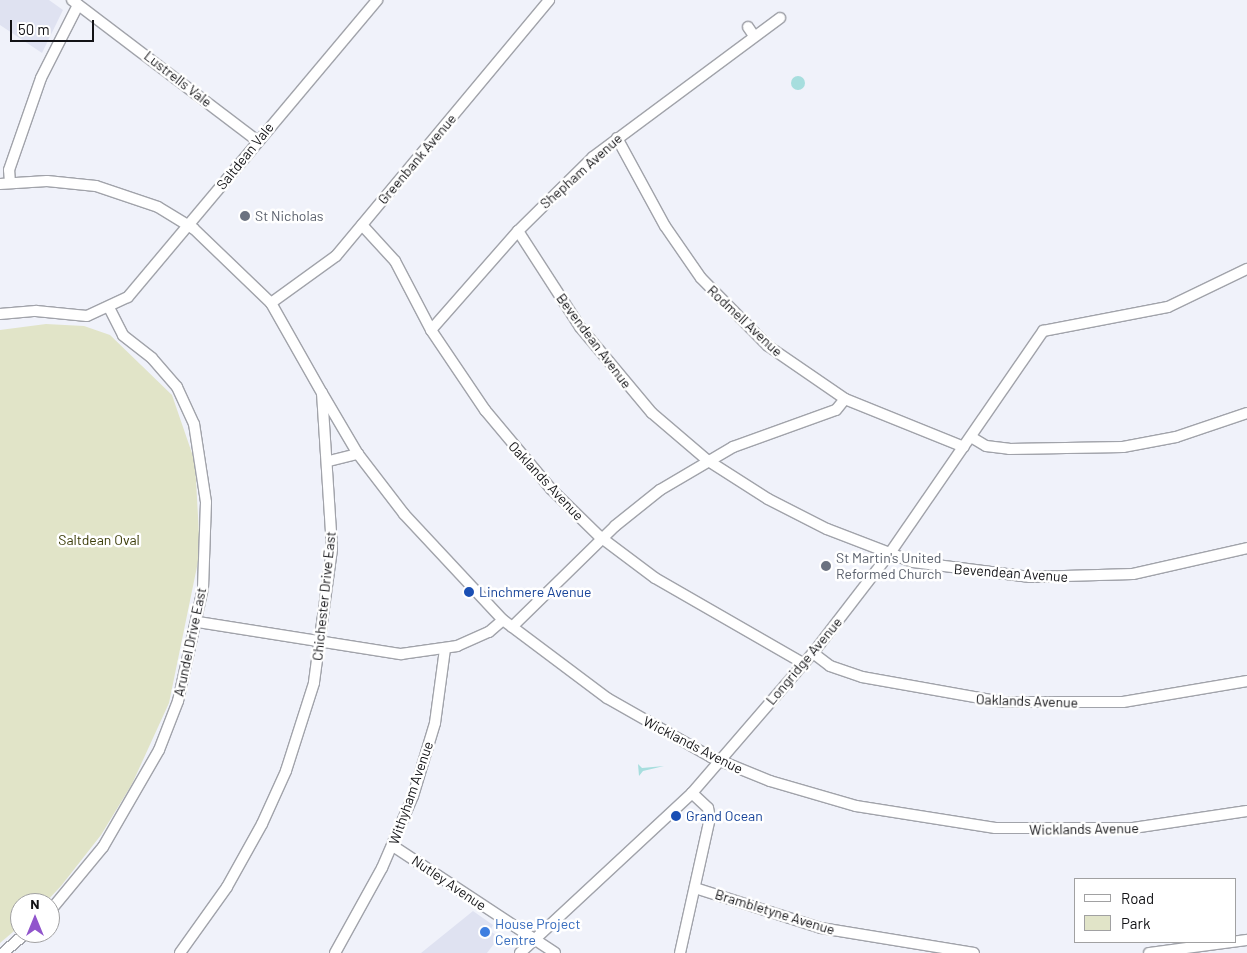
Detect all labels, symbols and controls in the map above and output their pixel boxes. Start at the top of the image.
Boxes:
scale bar [12,10,96,42]
text: 50 m [18,20,50,38]
street label: Lustrells Vale [141,47,215,111]
street label: Greenbank Avenue [374,110,460,208]
street label: Saltdean Vale [213,119,277,193]
street label: Shepham Avenue [537,130,625,212]
place label: St Nicholas [255,208,324,224]
marker: St Nicholas [239,210,251,222]
street label: Rodmell Avenue [704,282,786,360]
street label: Bevendean Avenue [553,290,635,392]
street label: Oaklands Avenue [505,438,587,524]
street label: Chichester Drive East [309,530,339,662]
park label: Saltdean Oval [58,532,140,548]
place label: St Martin's United Reformed Church [836,550,942,582]
marker: St Martin's United Reformed Church [820,560,832,572]
street label: Bevendean Avenue [953,561,1069,585]
place label: Linchmere Avenue [479,584,592,600]
street label: Arundel Drive East [170,586,210,698]
marker: Linchmere Avenue [463,586,475,598]
street label: Longridge Avenue [762,614,846,708]
street label: Oaklands Avenue [976,691,1078,711]
street label: Wicklands Avenue [640,713,746,777]
street label: Withyham Avenue [385,739,437,847]
place label: Grand Ocean [686,808,763,824]
marker: Grand Ocean [670,810,682,822]
street label: Wicklands Avenue [1029,820,1139,838]
street label: Nutley Avenue [409,852,489,914]
legend [1074,878,1237,943]
street label: Brambletyne Avenue [713,886,837,938]
text: Road [1121,889,1154,907]
north arrow [10,893,60,943]
text: N [30,895,40,912]
text: Park [1121,914,1150,932]
place label: House Project Centre [495,916,580,949]
marker: House Project Centre [479,926,491,938]

